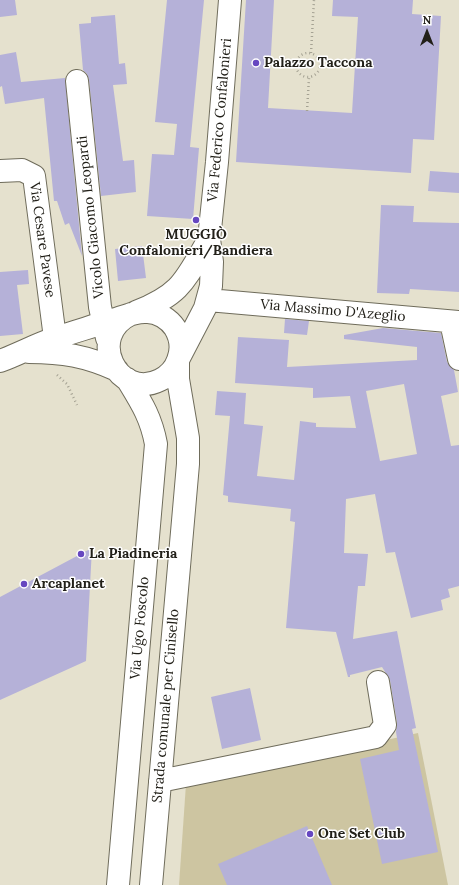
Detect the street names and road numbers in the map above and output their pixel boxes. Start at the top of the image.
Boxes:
street label: Via Federico Confalonieri [204,37,236,203]
street label: Vicolo Giacomo Leopardi [74,135,108,299]
street label: Via Cesare Pavese [26,181,58,299]
street label: Via Massimo D'Azeglio [260,296,406,326]
street label: Via Ugo Foscolo [127,576,153,680]
street label: Strada comunale per Cinisello [149,608,183,804]

